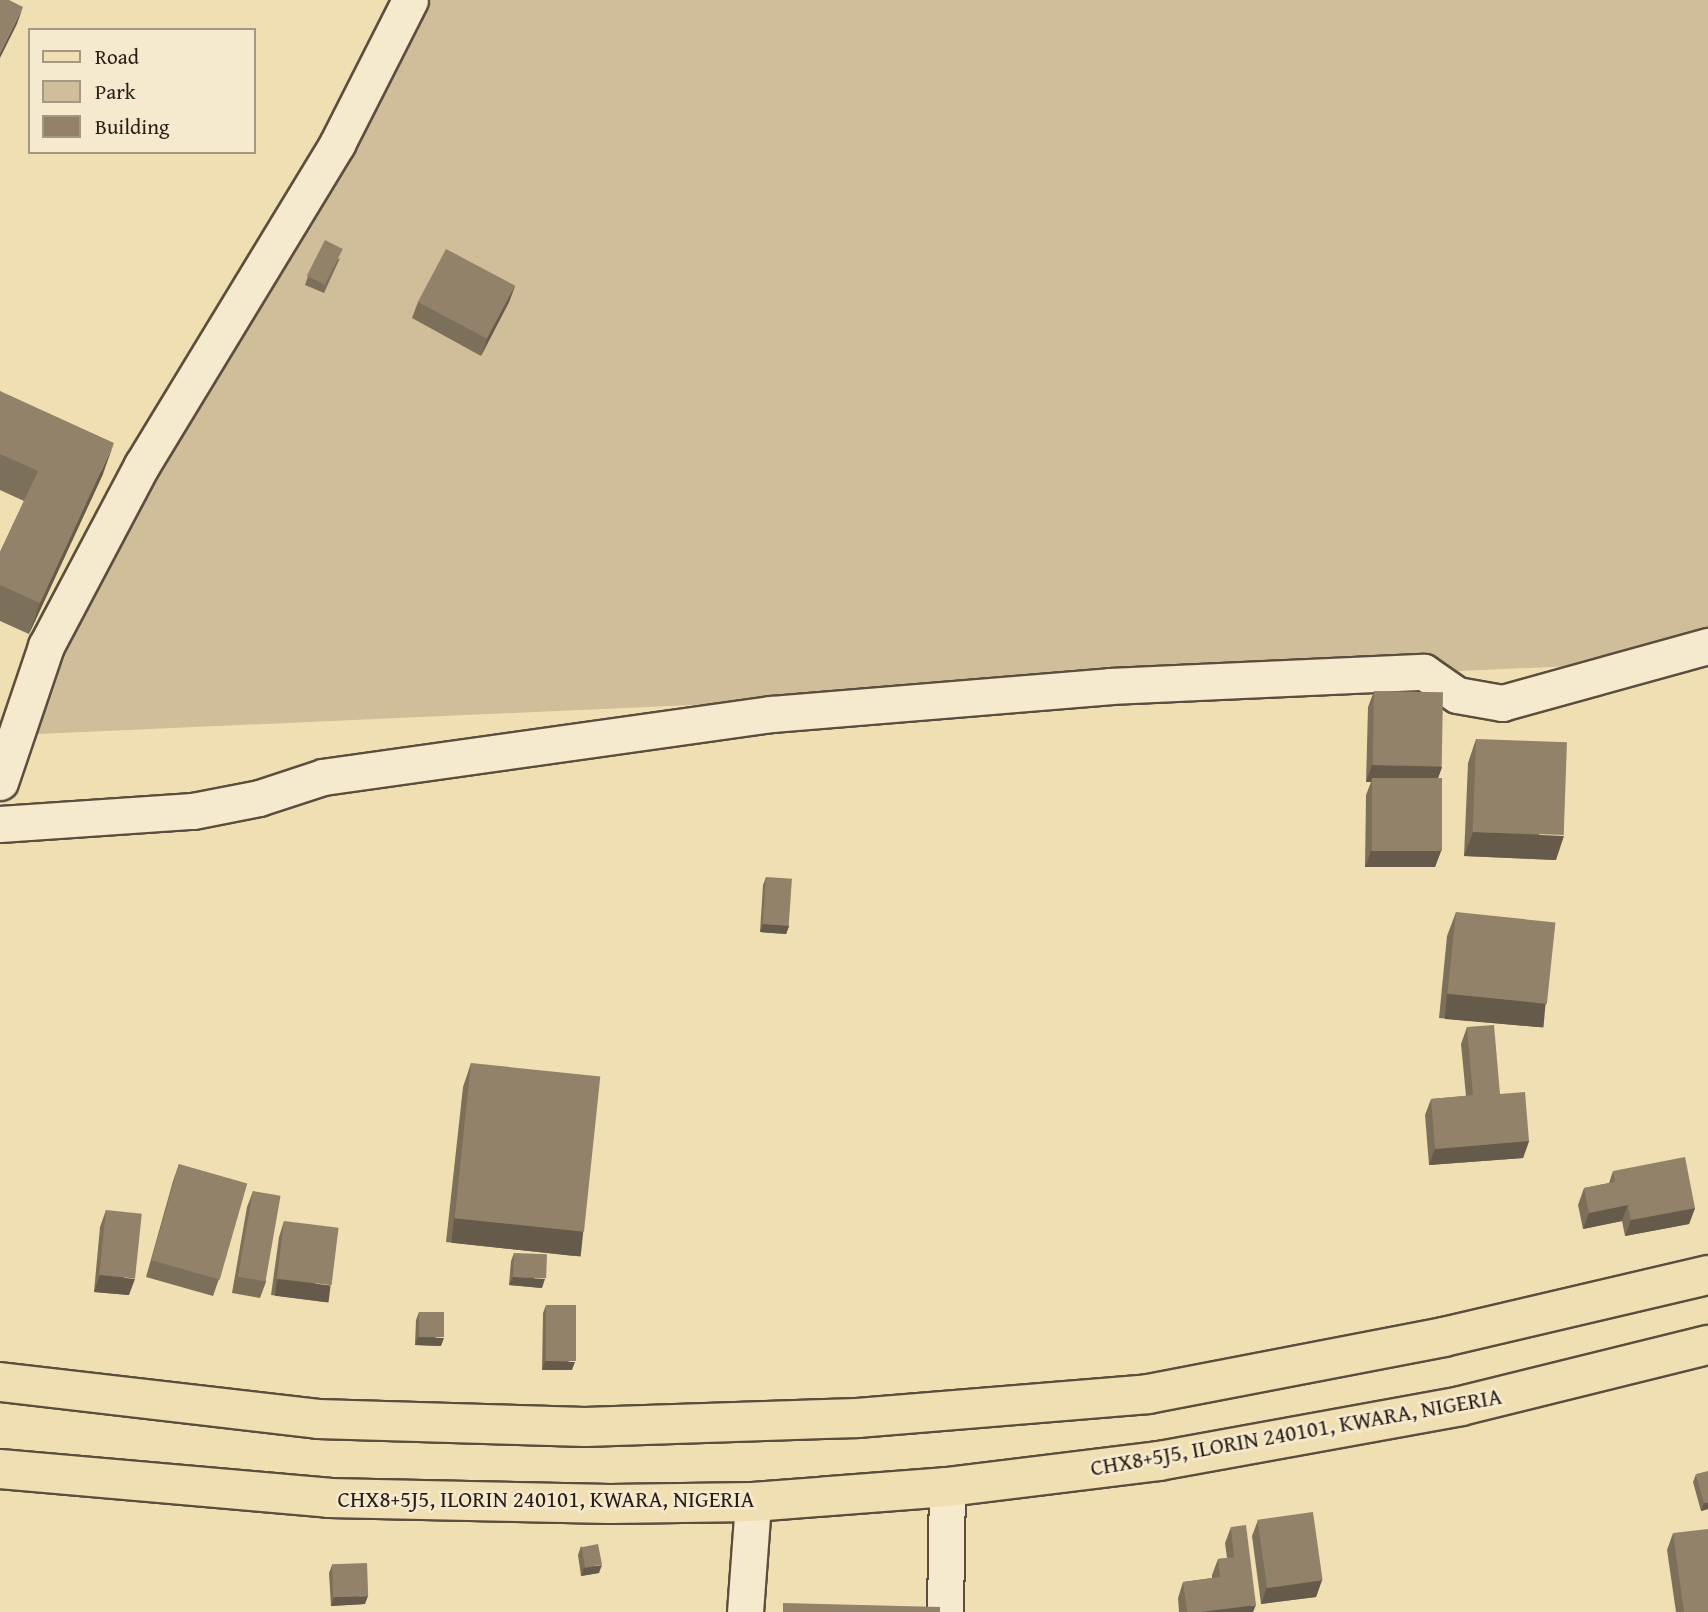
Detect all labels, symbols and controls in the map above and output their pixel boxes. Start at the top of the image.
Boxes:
legend [28,28,256,154]
text: Road [95,41,139,72]
text: Park [95,76,136,107]
text: Building [95,111,169,142]
street label: CHX8+5J5, ILORIN 240101, KWARA, NIGERIA [1088,1382,1504,1482]
street label: CHX8+5J5, ILORIN 240101, KWARA, NIGERIA [337,1485,755,1513]

